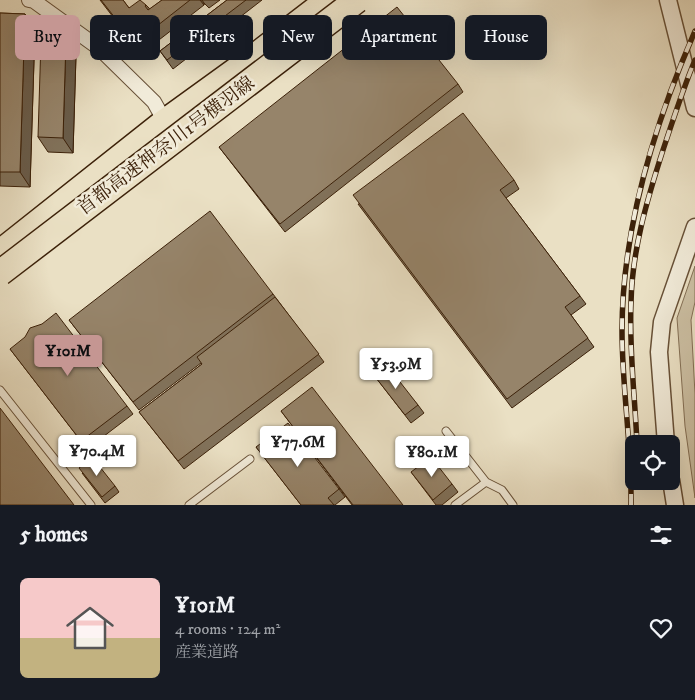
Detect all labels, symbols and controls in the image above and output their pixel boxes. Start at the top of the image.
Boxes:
chip: Buy [15,15,80,60]
chip: Rent [90,15,160,60]
chip: Filters [170,15,253,60]
chip: New [263,15,332,60]
chip: Apartment [342,15,455,60]
chip: House [465,15,547,60]
street label: 首都高速神奈川1号横羽線 [73,72,259,220]
pin: ¥101M [33,334,103,377]
text: ¥101M [45,341,91,361]
pin: ¥53.9M [355,348,437,390]
text: ¥53.9M [370,354,422,374]
pin: ¥77.6M [257,426,339,468]
text: ¥77.6M [271,432,325,452]
pin: ¥70.4M [56,434,138,477]
map controls [625,435,680,490]
button: locate [625,435,680,490]
pin: ¥80.1M [391,436,473,478]
text: ¥70.4M [69,441,125,461]
text: ¥80.1M [406,442,458,462]
icon: filters [647,521,675,549]
text: 5 homes [20,522,88,548]
text: ¥101M [175,593,235,619]
icon: home [60,598,120,658]
icon: heart [647,614,675,642]
text: 4 rooms · 124 m² [175,619,280,639]
text: 産業道路 [175,642,239,662]

